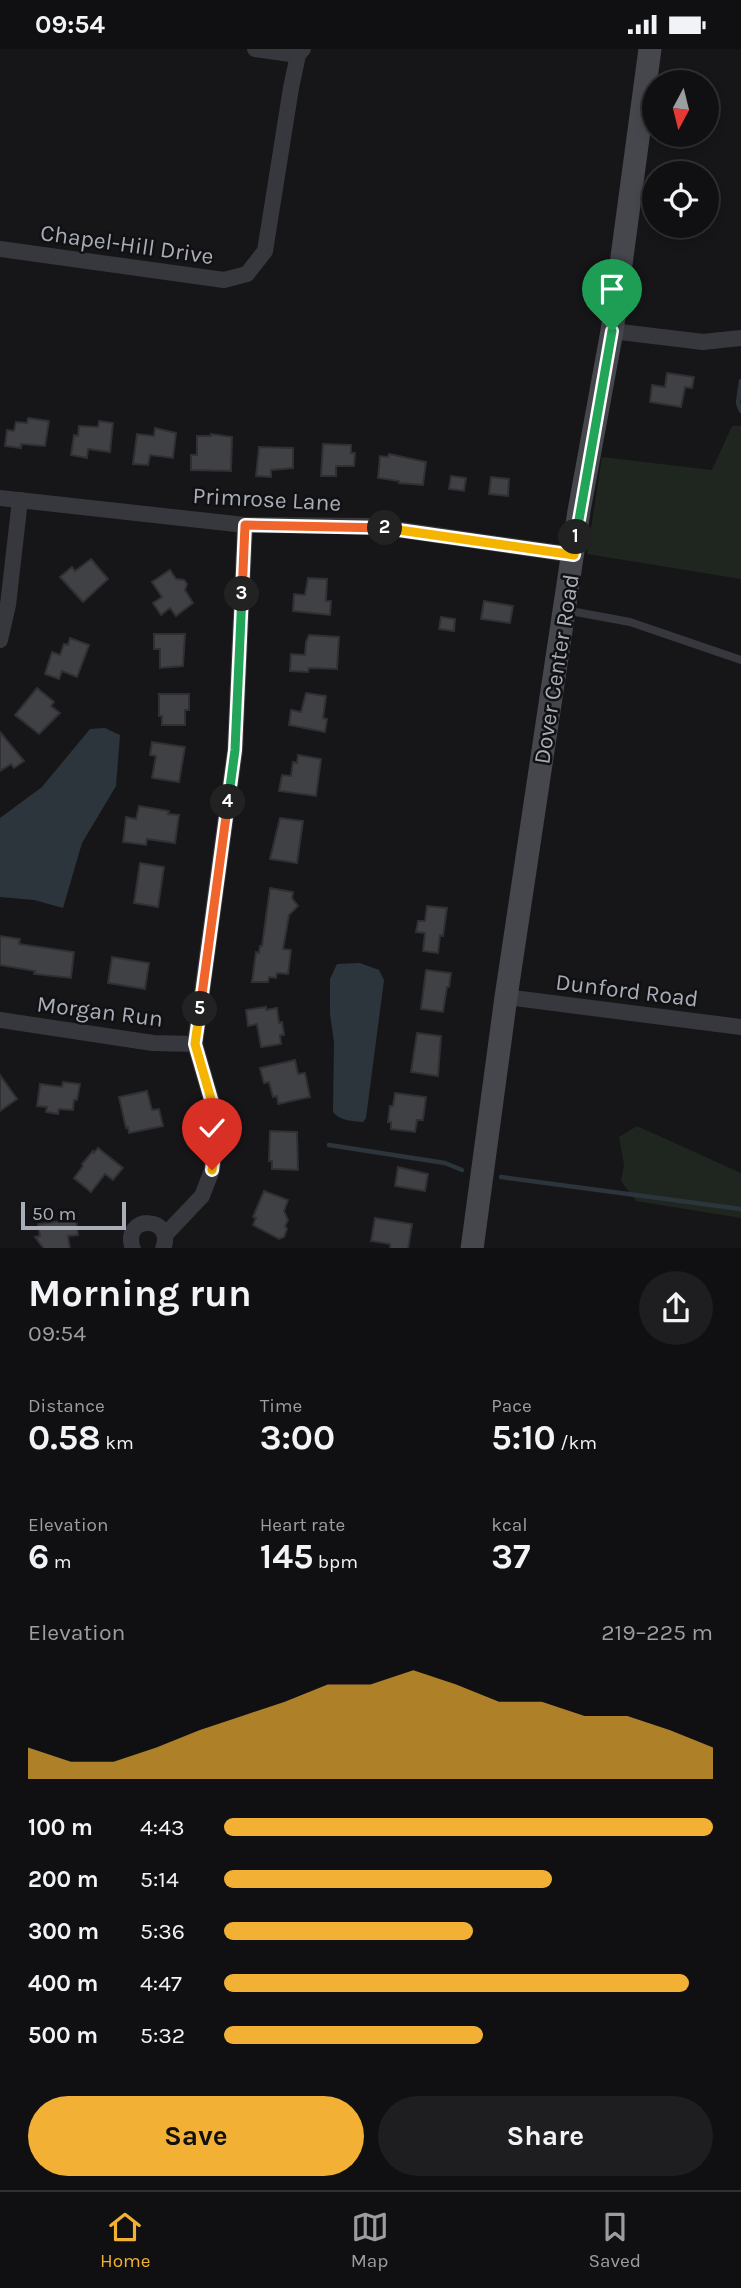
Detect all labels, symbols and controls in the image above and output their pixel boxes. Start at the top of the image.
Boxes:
text: 09:54 [35,9,105,40]
north arrow [642,70,719,147]
map controls [642,70,719,238]
button: locate [642,161,719,238]
street label: Chapel-Hill Drive [39,219,215,270]
pin [582,259,642,331]
icon: arrive [593,270,631,308]
street label: Primrose Lane [192,482,342,517]
pin: 2 [368,511,402,545]
text: 2 [379,516,390,538]
pin: 1 [558,519,594,554]
text: 1 [572,525,579,547]
street label: Dover Center Road [528,572,585,766]
pin: 3 [224,577,260,611]
text: 3 [236,582,247,604]
pin: 4 [210,785,246,819]
text: 4 [222,790,233,812]
street label: Dunford Road [554,968,700,1013]
street label: Morgan Run [35,990,165,1033]
pin: 5 [182,991,218,1027]
text: 5 [194,997,205,1019]
pin [182,1098,242,1170]
icon: check [193,1109,231,1147]
scale bar [21,1199,126,1231]
text: 50 m [32,1203,76,1225]
text: Morning run [28,1271,252,1316]
button: share [639,1271,713,1345]
text: 09:54 [28,1320,86,1347]
text: Distance [28,1395,105,1417]
text: Time [260,1395,302,1417]
text: Pace [491,1395,532,1417]
text: 0.58 [28,1417,101,1458]
text: 3:00 [260,1417,335,1458]
text: 5:10 [491,1417,556,1458]
text: km [101,1432,134,1454]
text: /km [556,1432,597,1454]
text: Elevation [28,1514,108,1536]
text: Heart rate [260,1514,345,1536]
text: kcal [491,1514,528,1536]
text: 6 [28,1536,49,1577]
text: 145 [260,1536,313,1577]
text: 37 [491,1536,531,1577]
text: m [49,1551,72,1573]
text: bpm [313,1551,358,1573]
text: Elevation [28,1619,125,1646]
text: 219–225 m [601,1619,713,1646]
text: 100 m [28,1814,93,1841]
text: 4:43 [140,1814,185,1841]
text: 200 m [28,1866,99,1893]
text: 5:14 [140,1866,179,1893]
text: 300 m [28,1918,99,1945]
text: 5:36 [140,1918,185,1945]
text: 400 m [28,1970,98,1997]
text: 4:47 [140,1970,182,1997]
text: 500 m [28,2022,98,2049]
text: 5:32 [140,2022,185,2049]
button: Save [28,2096,364,2176]
button: Share [378,2096,713,2176]
tab: Home [100,2208,151,2272]
tab: Map [351,2208,389,2272]
tab: Saved [589,2208,641,2272]

